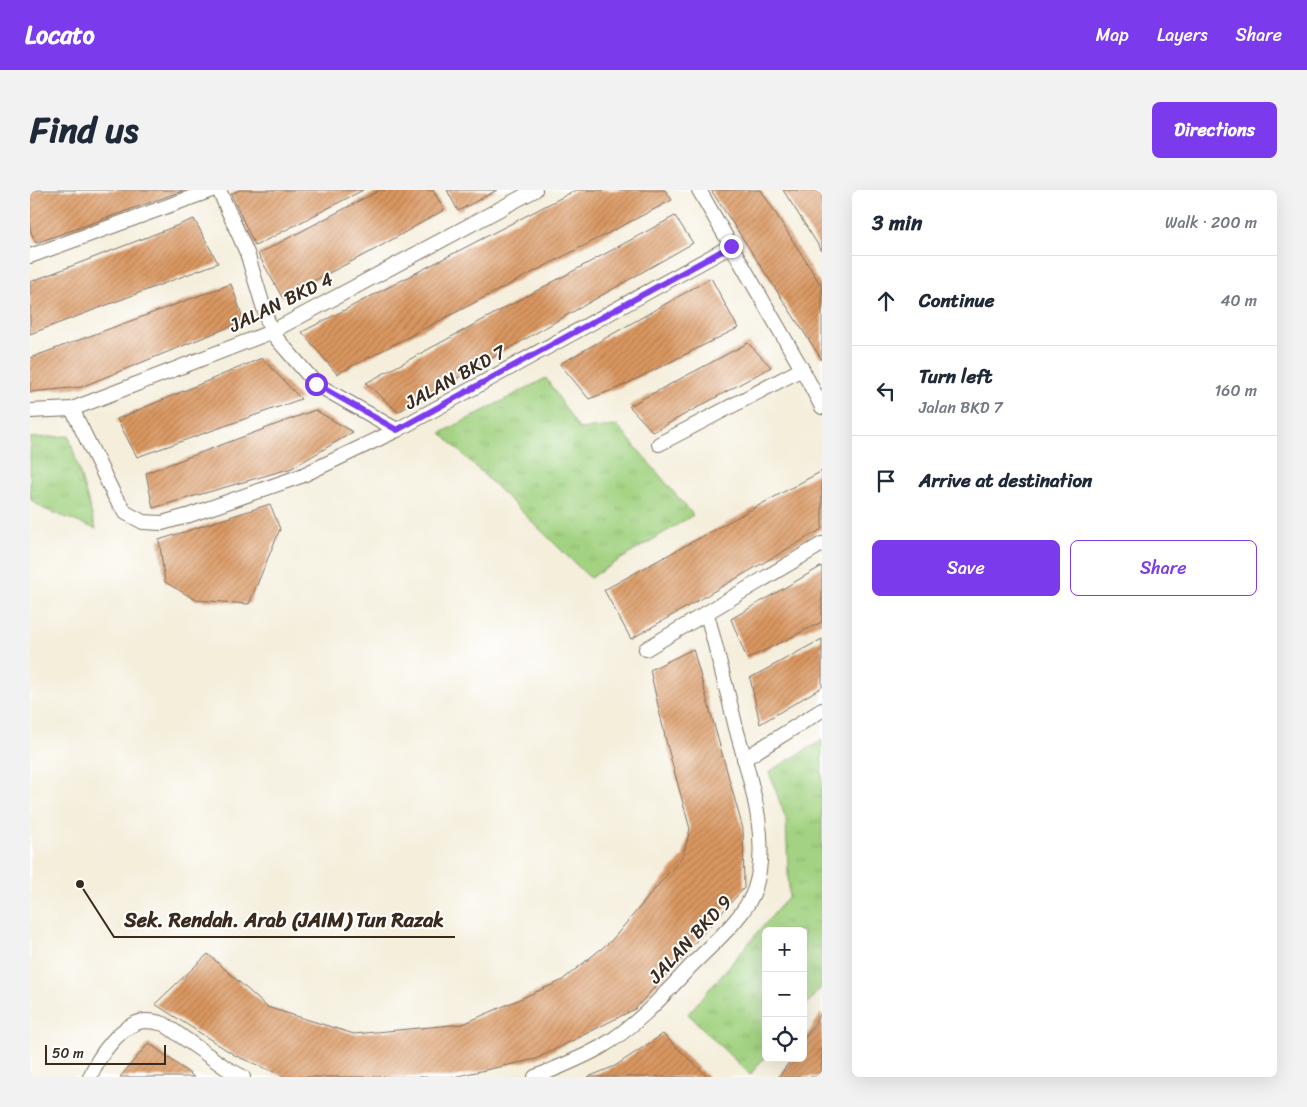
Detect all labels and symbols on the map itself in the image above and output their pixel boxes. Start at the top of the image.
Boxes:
route end [720,235,743,258]
street label: JALAN BKD 4 [222,262,339,342]
street label: JALAN BKD 7 [397,335,513,419]
route start [305,373,328,396]
street label: JALAN BKD 9 [639,887,740,992]
callout: Sek. Rendah. Arab (JAIM) Tun Razak [114,902,455,937]
text: Sek. Rendah. Arab (JAIM) Tun Razak [123,903,444,938]
scale bar [45,1042,166,1065]

